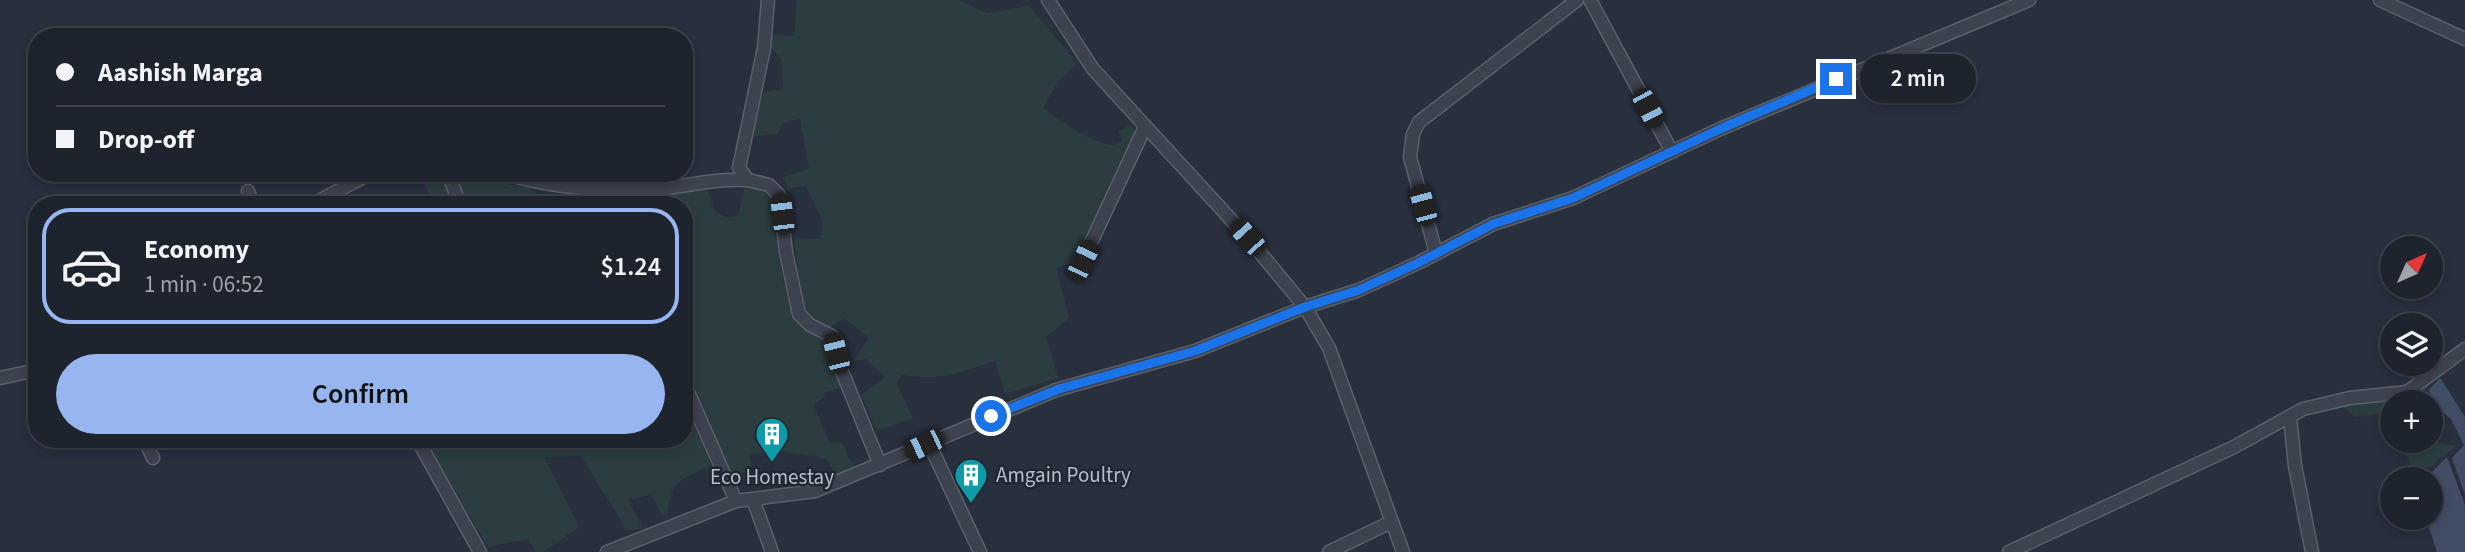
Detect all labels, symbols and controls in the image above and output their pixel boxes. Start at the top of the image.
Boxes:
text: Aashish Marga [98,54,263,91]
callout: 2 min [1860,55,1976,104]
text: 2 min [1891,62,1945,95]
route end [1820,63,1852,95]
car [1629,85,1668,131]
text: Drop-off [98,121,194,158]
car [1408,182,1439,228]
car [770,192,795,236]
car [1226,214,1269,260]
text: Economy [144,231,249,268]
icon: car [60,235,123,298]
north arrow [2380,236,2443,299]
map controls [2380,236,2443,530]
car [1065,237,1102,283]
text: $1.24 [600,248,661,285]
text: 1 min · 06:52 [144,268,264,301]
button: layers [2380,313,2443,376]
car [821,330,852,376]
button: Confirm [56,354,665,434]
button: + [2380,390,2443,453]
route start [975,400,1007,432]
building icon: Eco Homestay [753,415,791,464]
car [901,427,948,463]
building icon: Amgain Poultry [952,456,990,505]
place label: Amgain Poultry [996,460,1131,490]
place label: Eco Homestay [710,462,834,492]
button: − [2380,467,2443,530]

